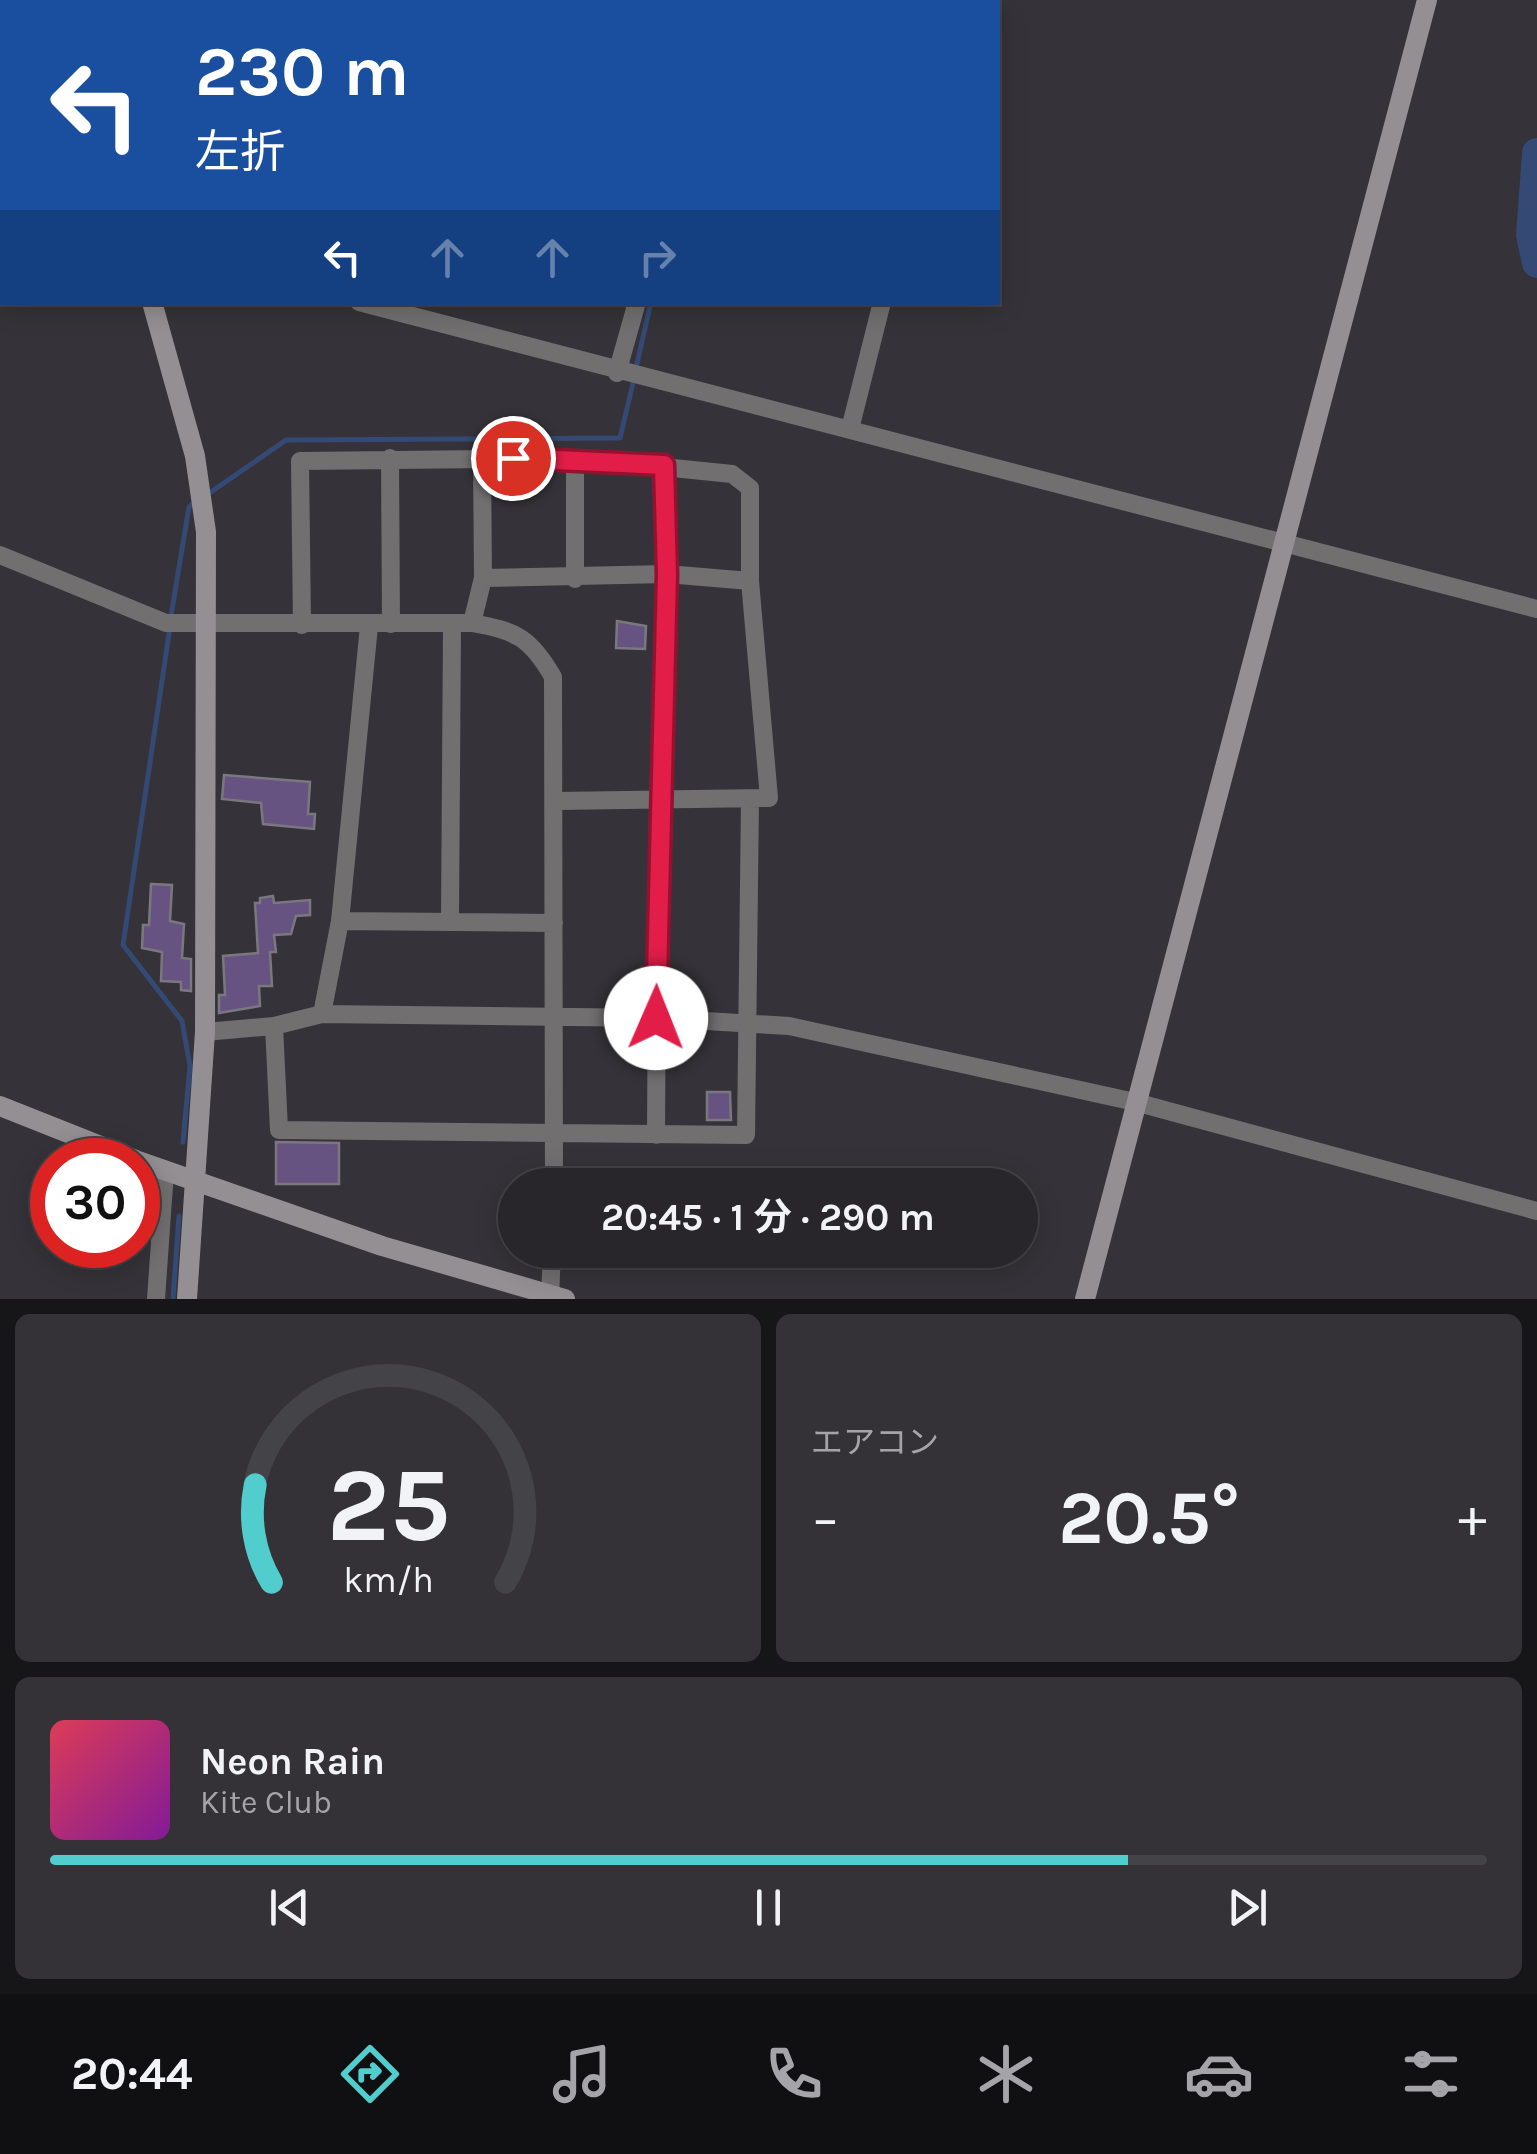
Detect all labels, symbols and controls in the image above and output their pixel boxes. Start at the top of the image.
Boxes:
text: 230 m [195,31,409,113]
icon: left [30,40,160,170]
text: 左折 [195,126,285,178]
icon: left [315,230,370,285]
icon: ahead [420,230,475,285]
icon: ahead [525,230,580,285]
icon: right [630,230,685,285]
pin [471,416,556,501]
icon: arrive [486,431,541,486]
position arrow [604,966,708,1070]
speed limit sign: 30 [30,1138,160,1268]
text: 20:45 · 1 分 · 290 m [601,1195,935,1240]
text: エアコン [811,1424,939,1461]
text: 25 [326,1445,450,1566]
text: 20.5° [1058,1474,1240,1562]
text: − [811,1486,840,1550]
text: + [1458,1486,1487,1550]
text: km/h [343,1559,433,1601]
text: Neon Rain [200,1739,385,1784]
text: Kite Club [200,1784,332,1821]
icon: previous [262,1880,317,1935]
icon: pause [741,1880,796,1935]
icon: next [1220,1880,1275,1935]
icon: directions [335,2039,405,2109]
icon: music [547,2039,617,2109]
icon: phone [759,2039,829,2109]
icon: climate [971,2039,1041,2109]
icon: car [1184,2039,1254,2109]
icon: filters [1396,2039,1466,2109]
text: 20:44 [71,2048,192,2100]

